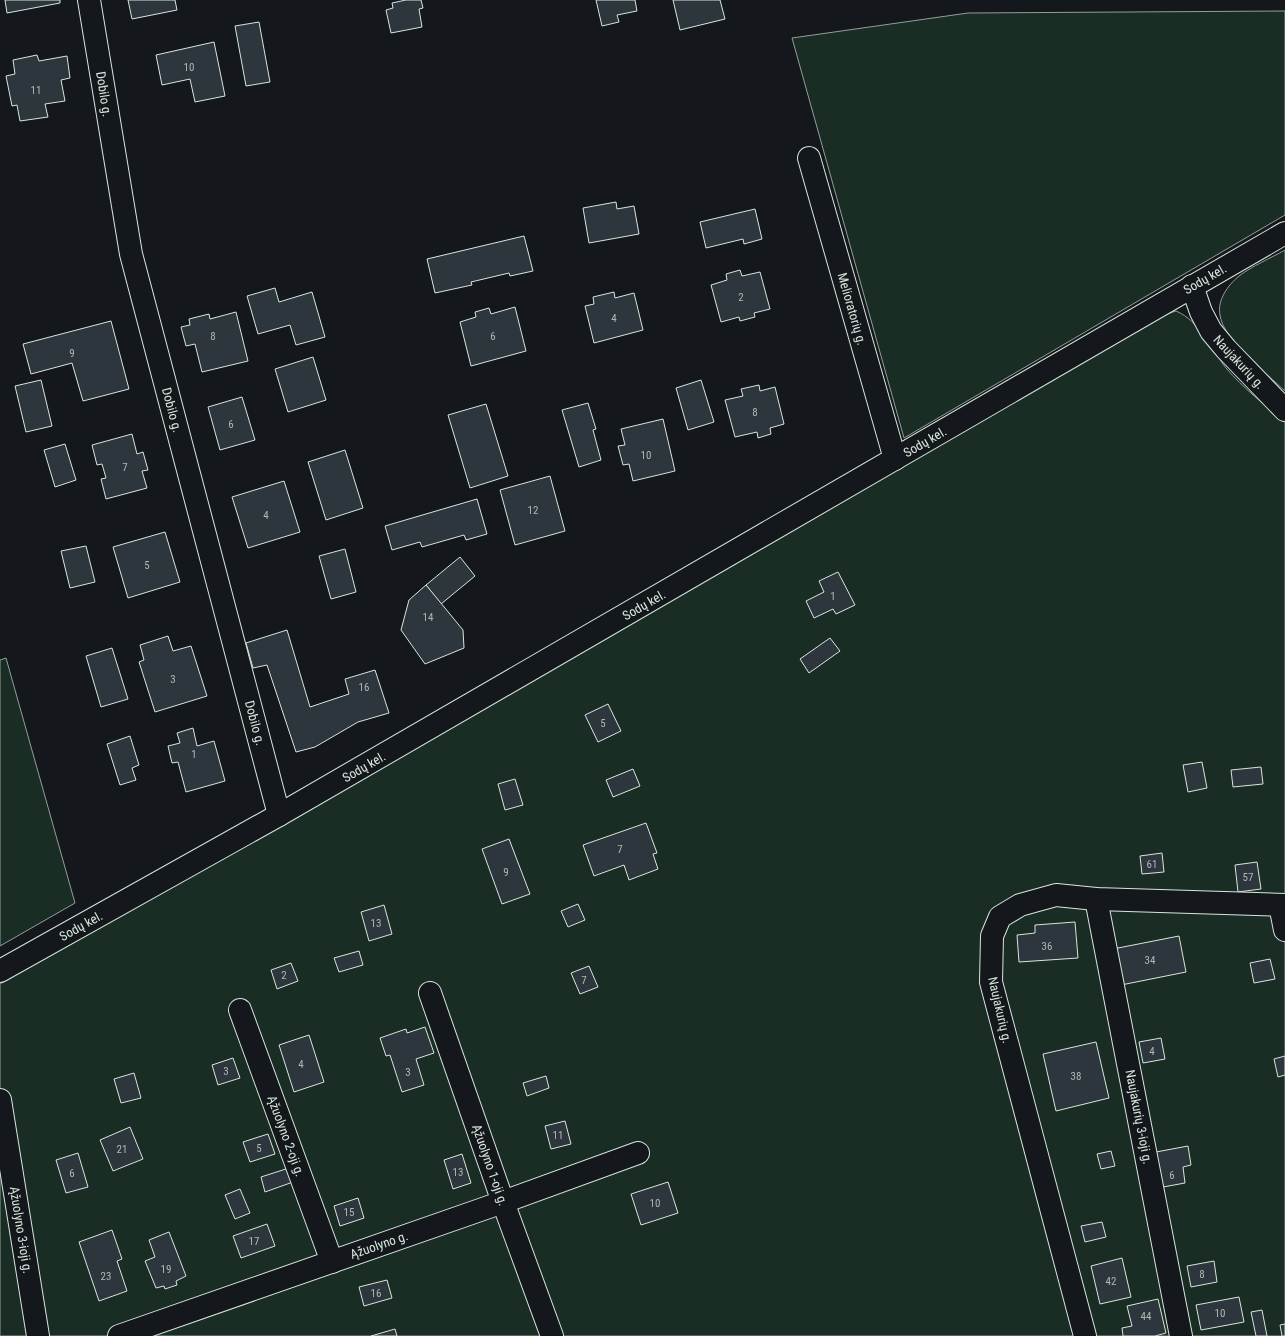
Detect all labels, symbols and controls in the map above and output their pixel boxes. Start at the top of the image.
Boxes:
house number: 10 [184,61,194,74]
street label: Dobilo g. [93,70,115,118]
house number: 11 [31,84,41,97]
street label: Sodų kel. [1181,261,1229,297]
street label: Melioratorių g. [835,271,869,347]
house number: 2 [738,291,744,304]
house number: 4 [611,312,617,325]
house number: 8 [210,330,216,343]
house number: 6 [490,330,496,343]
street label: Naujakurių g. [1210,332,1268,392]
house number: 9 [69,347,75,360]
street label: Dobilo g. [159,386,185,434]
house number: 8 [752,406,758,419]
house number: 6 [228,418,234,431]
street label: Sodų kel. [901,424,949,460]
house number: 10 [641,449,651,462]
house number: 7 [122,461,128,474]
house number: 12 [528,504,538,517]
house number: 4 [263,509,269,522]
house number: 5 [144,559,150,572]
street label: Sodų kel. [620,587,668,623]
house number: 1 [830,590,836,603]
house number: 14 [423,611,434,624]
house number: 3 [170,673,176,686]
house number: 16 [359,681,369,694]
street label: Dobilo g. [242,699,268,747]
house number: 5 [600,717,606,730]
house number: 1 [191,748,197,761]
street label: Sodų kel. [340,749,388,785]
house number: 7 [617,843,623,856]
house number: 61 [1147,858,1157,871]
house number: 9 [503,866,509,879]
house number: 57 [1243,871,1253,884]
street label: Sodų kel. [57,908,105,944]
house number: 13 [371,917,381,930]
house number: 36 [1042,940,1052,953]
house number: 34 [1145,954,1156,967]
house number: 2 [281,969,287,982]
house number: 7 [581,974,587,987]
street label: Naujakurių g. [985,975,1015,1045]
house number: 4 [1149,1045,1155,1058]
house number: 4 [298,1058,304,1071]
house number: 3 [223,1065,229,1078]
house number: 3 [405,1066,411,1079]
street label: Naujakurių 3-ioji g. [1122,1068,1156,1166]
house number: 38 [1071,1070,1081,1083]
street label: Ąžuolyno 2-oji g. [264,1093,308,1179]
street label: Ąžuolyno 1-oji g. [469,1122,511,1208]
house number: 11 [553,1129,563,1142]
house number: 5 [256,1142,262,1155]
house number: 21 [117,1143,127,1156]
house number: 13 [453,1166,463,1179]
house number: 6 [69,1167,75,1180]
house number: 6 [1169,1169,1175,1182]
street label: Ąžuolyno 3-ioji g. [7,1185,35,1275]
house number: 10 [650,1197,660,1210]
house number: 15 [344,1206,354,1219]
street label: Ąžuolyno g. [348,1228,410,1262]
house number: 17 [249,1235,259,1248]
house number: 19 [161,1263,171,1276]
house number: 8 [1199,1268,1205,1281]
house number: 23 [101,1270,111,1283]
house number: 42 [1106,1275,1116,1288]
house number: 16 [371,1287,381,1300]
house number: 10 [1215,1307,1225,1320]
house number: 44 [1141,1310,1152,1323]

